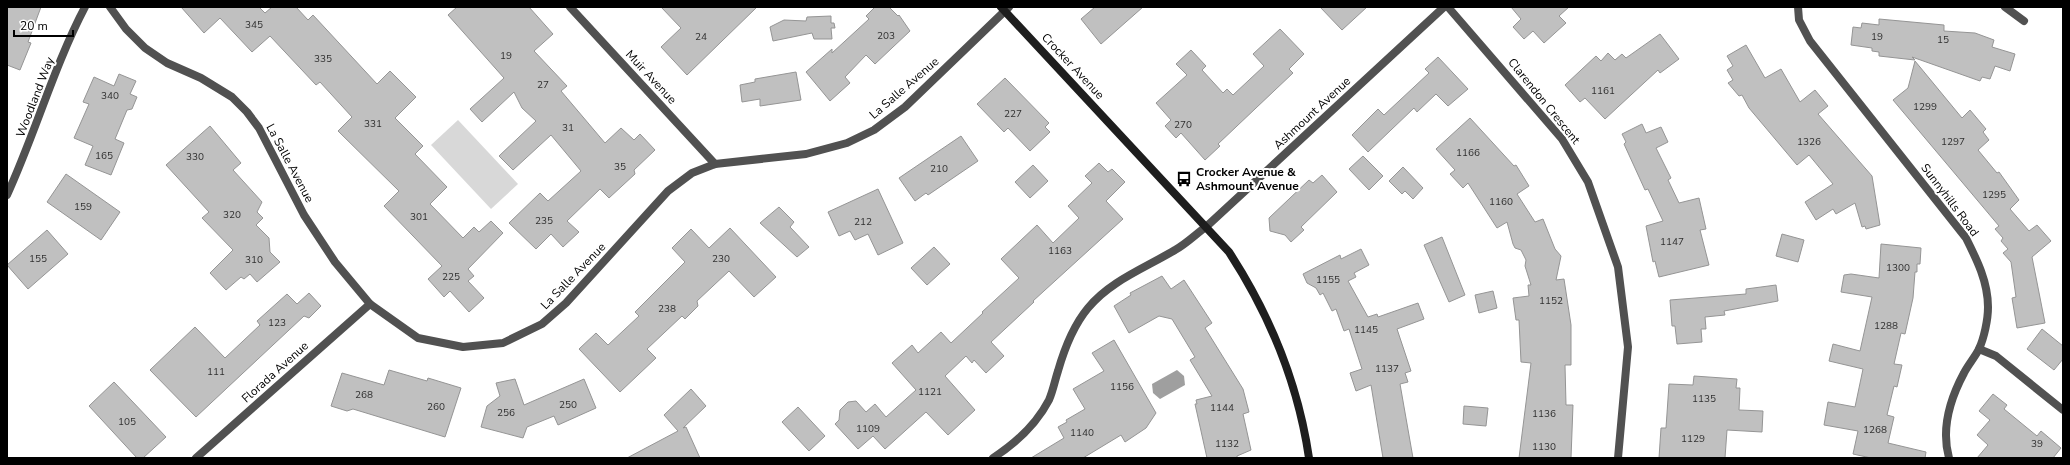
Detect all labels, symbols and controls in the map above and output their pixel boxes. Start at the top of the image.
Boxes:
scale bar [14,12,73,38]
text: 20 m [20,18,48,34]
house number: 345 [245,18,263,32]
house number: 203 [877,29,895,43]
street label: Crocker Avenue [1038,29,1108,103]
house number: 24 [695,30,707,44]
house number: 19 [1871,30,1883,44]
house number: 15 [1937,33,1949,47]
street label: Muir Avenue [622,47,680,107]
house number: 19 [500,49,512,63]
house number: 335 [314,52,332,66]
street label: La Salle Avenue [866,53,942,123]
street label: Woodland Way [12,54,58,139]
street label: Clarendon Crescent [1504,55,1584,148]
street label: Ashmount Avenue [1270,73,1354,153]
house number: 27 [537,78,549,92]
house number: 1161 [1591,84,1615,98]
house number: 340 [101,89,119,103]
house number: 1299 [1913,100,1937,114]
house number: 227 [1004,107,1022,121]
house number: 331 [364,117,382,131]
house number: 270 [1174,118,1192,132]
street label: La Salle Avenue [262,121,318,205]
house number: 31 [562,121,574,135]
house number: 1326 [1797,135,1821,149]
house number: 1297 [1941,135,1965,149]
house number: 1166 [1456,146,1480,160]
house number: 165 [95,149,113,163]
house number: 330 [186,150,204,164]
house number: 35 [614,160,626,174]
street label: Sunnyhills Road [1917,160,1983,240]
house number: 210 [930,162,948,176]
place label: Crocker Avenue & Ashmount Avenue [1196,164,1299,194]
bus stop icon: Crocker Avenue & Ashmount Avenue [1175,170,1193,188]
house number: 1295 [1982,188,2006,202]
house number: 1160 [1489,195,1513,209]
house number: 159 [74,200,92,214]
house number: 320 [223,208,241,222]
house number: 301 [410,210,428,224]
house number: 235 [535,214,553,228]
house number: 212 [854,215,872,229]
house number: 1147 [1660,235,1684,249]
street label: La Salle Avenue [537,239,609,313]
house number: 1163 [1048,244,1072,258]
house number: 155 [29,252,47,266]
house number: 230 [712,252,730,266]
house number: 310 [245,253,263,267]
house number: 1300 [1886,261,1910,275]
house number: 225 [442,270,460,284]
house number: 1155 [1316,273,1340,287]
house number: 1152 [1539,294,1563,308]
house number: 238 [658,302,676,316]
house number: 123 [268,316,286,330]
house number: 1288 [1874,319,1898,333]
house number: 1145 [1354,323,1378,337]
street label: Florada Avenue [238,338,312,406]
house number: 1137 [1375,362,1399,376]
house number: 111 [207,365,225,379]
house number: 1156 [1110,380,1134,394]
house number: 1121 [918,385,942,399]
house number: 268 [355,388,373,402]
house number: 1135 [1692,392,1716,406]
house number: 250 [559,398,577,412]
house number: 260 [427,400,445,414]
house number: 1144 [1210,401,1234,415]
house number: 256 [497,406,515,420]
house number: 1136 [1532,407,1556,421]
house number: 105 [118,415,136,429]
house number: 1109 [856,422,880,436]
house number: 1268 [1863,423,1887,437]
house number: 1140 [1070,426,1094,440]
house number: 1129 [1681,432,1705,446]
house number: 1132 [1215,437,1239,451]
house number: 39 [2031,437,2043,451]
house number: 1130 [1532,440,1556,454]

